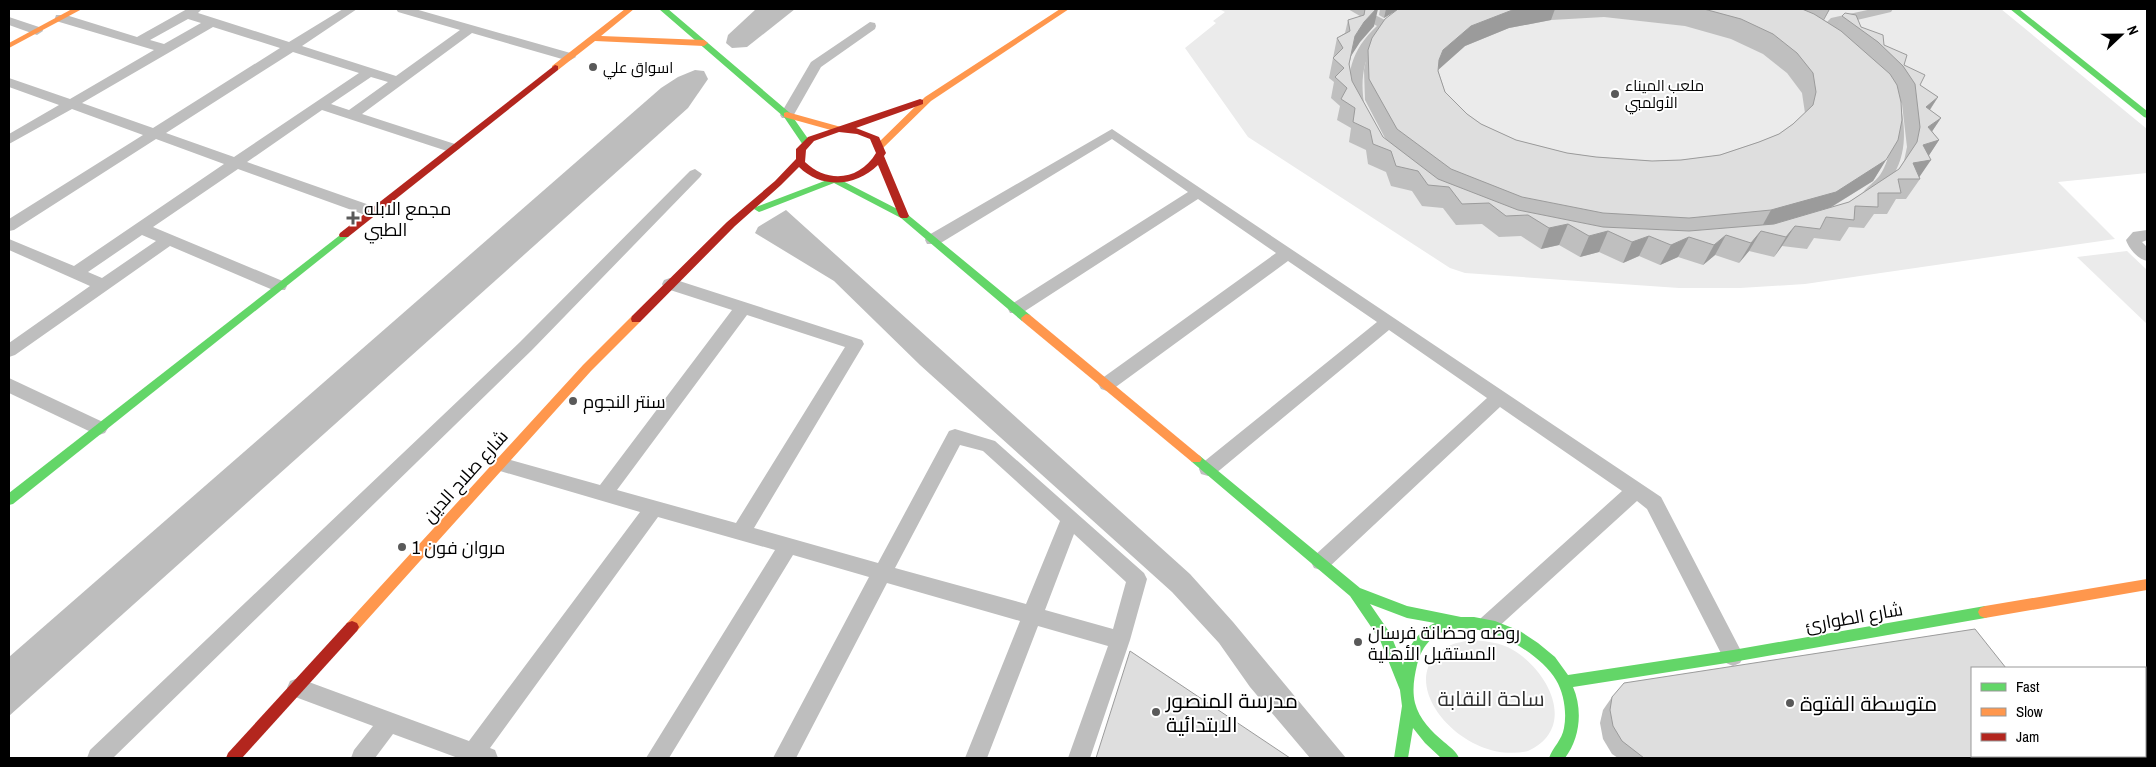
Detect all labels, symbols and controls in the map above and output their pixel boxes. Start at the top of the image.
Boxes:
north arrow [2096,10,2146,60]
text: N [2123,23,2143,37]
place label: اسواق علي [603,57,673,80]
marker: اسواق علي [587,61,599,73]
place label: ملعب الميناء الأولمبي [1625,75,1704,115]
marker: ملعب الميناء الأولمبي [1609,88,1621,100]
place label: مجمع الابله الطبي [364,196,451,244]
marker: مجمع الابله الطبي [346,211,360,225]
place label: سنتر النجوم [583,389,666,414]
marker: سنتر النجوم [567,395,579,407]
street label: شارع صلاح الدين [417,424,513,528]
place label: مروان فون 1 [412,535,505,560]
marker: مروان فون 1 [396,541,408,553]
street label: شارع الطوارئ [1803,596,1905,638]
place label: روضه وحضانة فرسان المستقبل الأهلية [1368,620,1520,666]
marker: روضه وحضانة فرسان المستقبل الأهلية [1352,636,1364,648]
legend [1971,667,2146,757]
text: Fast [2016,676,2040,697]
park label: ساحة النقابة [1437,684,1545,713]
place label: مدرسة المنصور الابتدائية [1165,686,1298,739]
place label: متوسطة الفتوة [1800,689,1937,718]
marker: متوسطة الفتوة [1784,697,1796,709]
text: Slow [2016,701,2043,722]
marker: مدرسة المنصور الابتدائية [1150,706,1162,718]
text: Jam [2016,726,2039,747]

